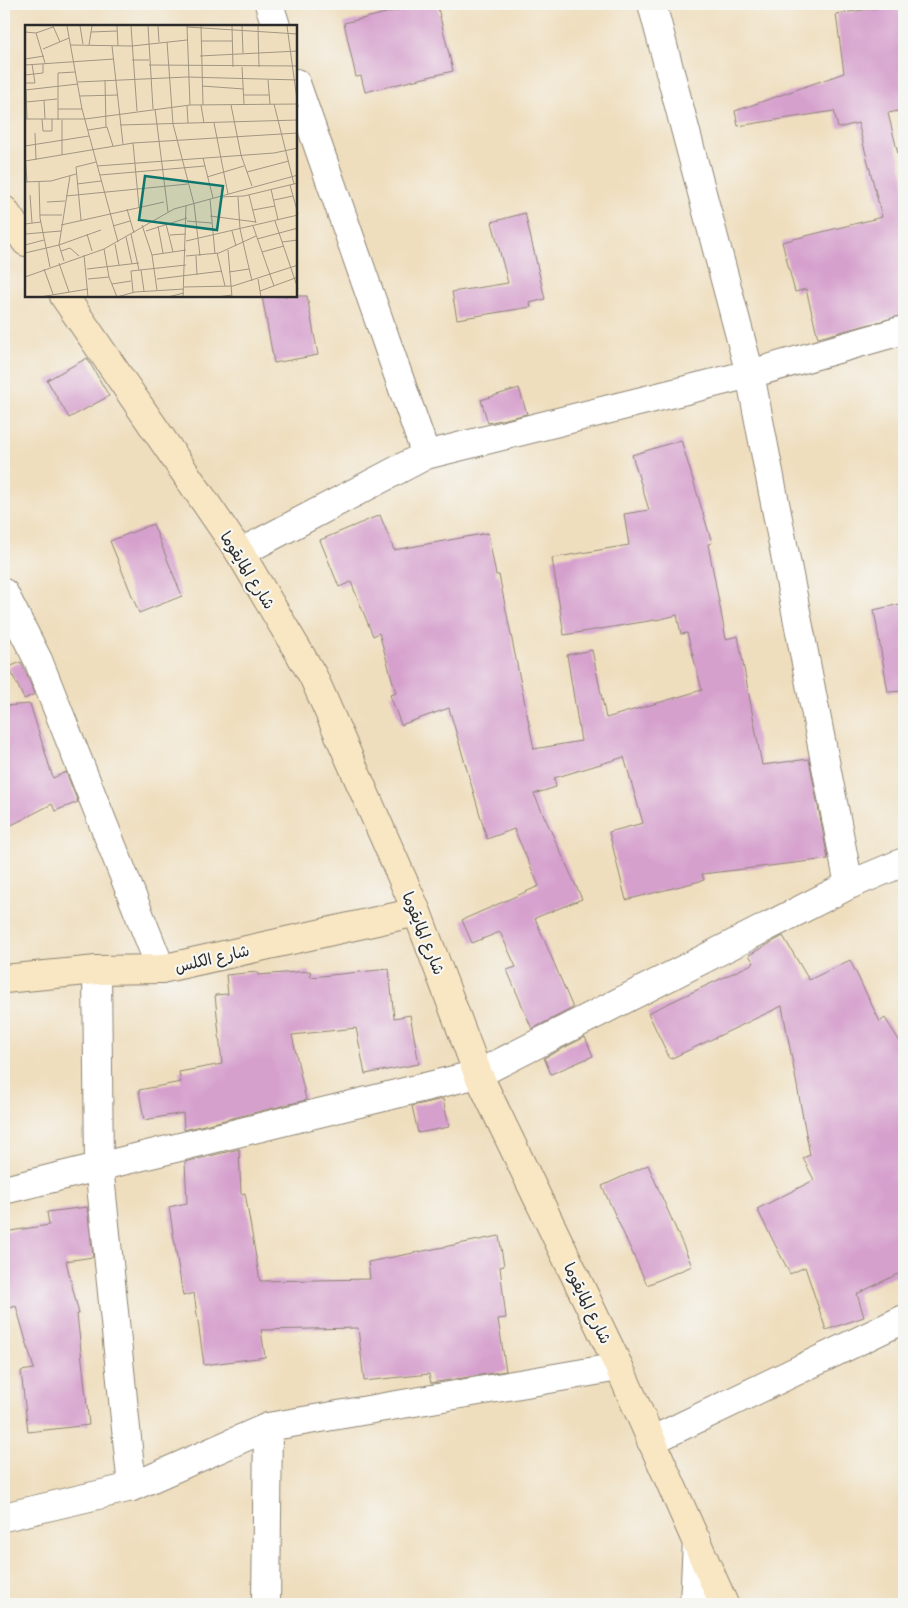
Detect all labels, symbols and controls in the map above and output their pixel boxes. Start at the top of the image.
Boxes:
inset map [25,25,298,298]
street label: شارع المايقوما [214,527,280,614]
street label: شارع المايقوما [396,888,450,978]
street label: شارع الكلس [173,940,252,978]
street label: شارع المايقوما [558,1259,616,1348]

